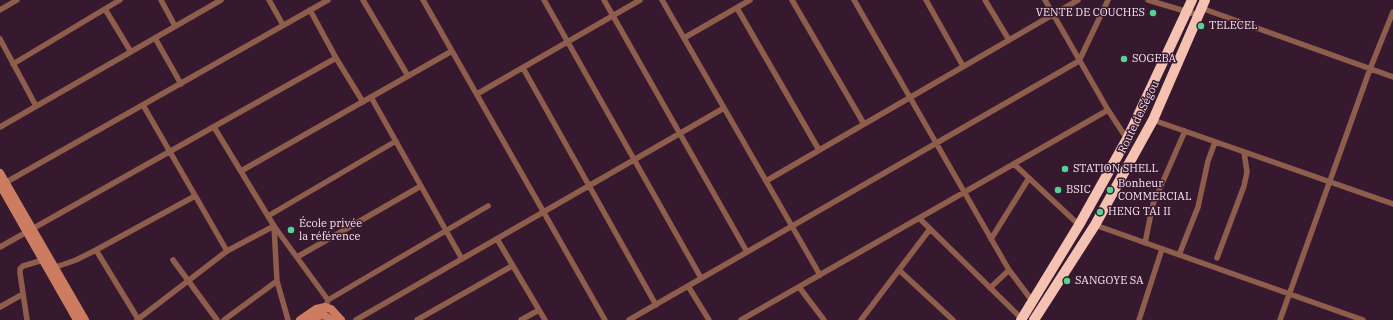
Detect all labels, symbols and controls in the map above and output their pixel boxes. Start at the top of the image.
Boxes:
place label: VENTE DE COUCHES [1036,6,1145,20]
marker: VENTE DE COUCHES [1148,8,1158,18]
place label: TELECEL [1209,19,1258,33]
marker: TELECEL [1196,21,1206,31]
place label: SOGEBA [1132,52,1176,66]
marker: SOGEBA [1119,54,1129,64]
street label: Route de Ségou [1116,79,1162,155]
place label: STATION SHELL [1073,162,1158,176]
marker: STATION SHELL [1060,164,1070,174]
place label: Bonheur COMMERCIAL [1118,177,1191,203]
place label: BSIC [1066,183,1091,197]
marker: BSIC [1053,185,1063,195]
marker: Bonheur COMMERCIAL [1105,185,1115,195]
place label: HENG TAI II [1108,205,1171,219]
marker: HENG TAI II [1095,207,1105,217]
place label: École privée la référence [299,217,362,243]
marker: École privée la référence [286,225,296,235]
place label: SANGOYE SA [1075,274,1144,288]
marker: SANGOYE SA [1062,276,1072,286]

